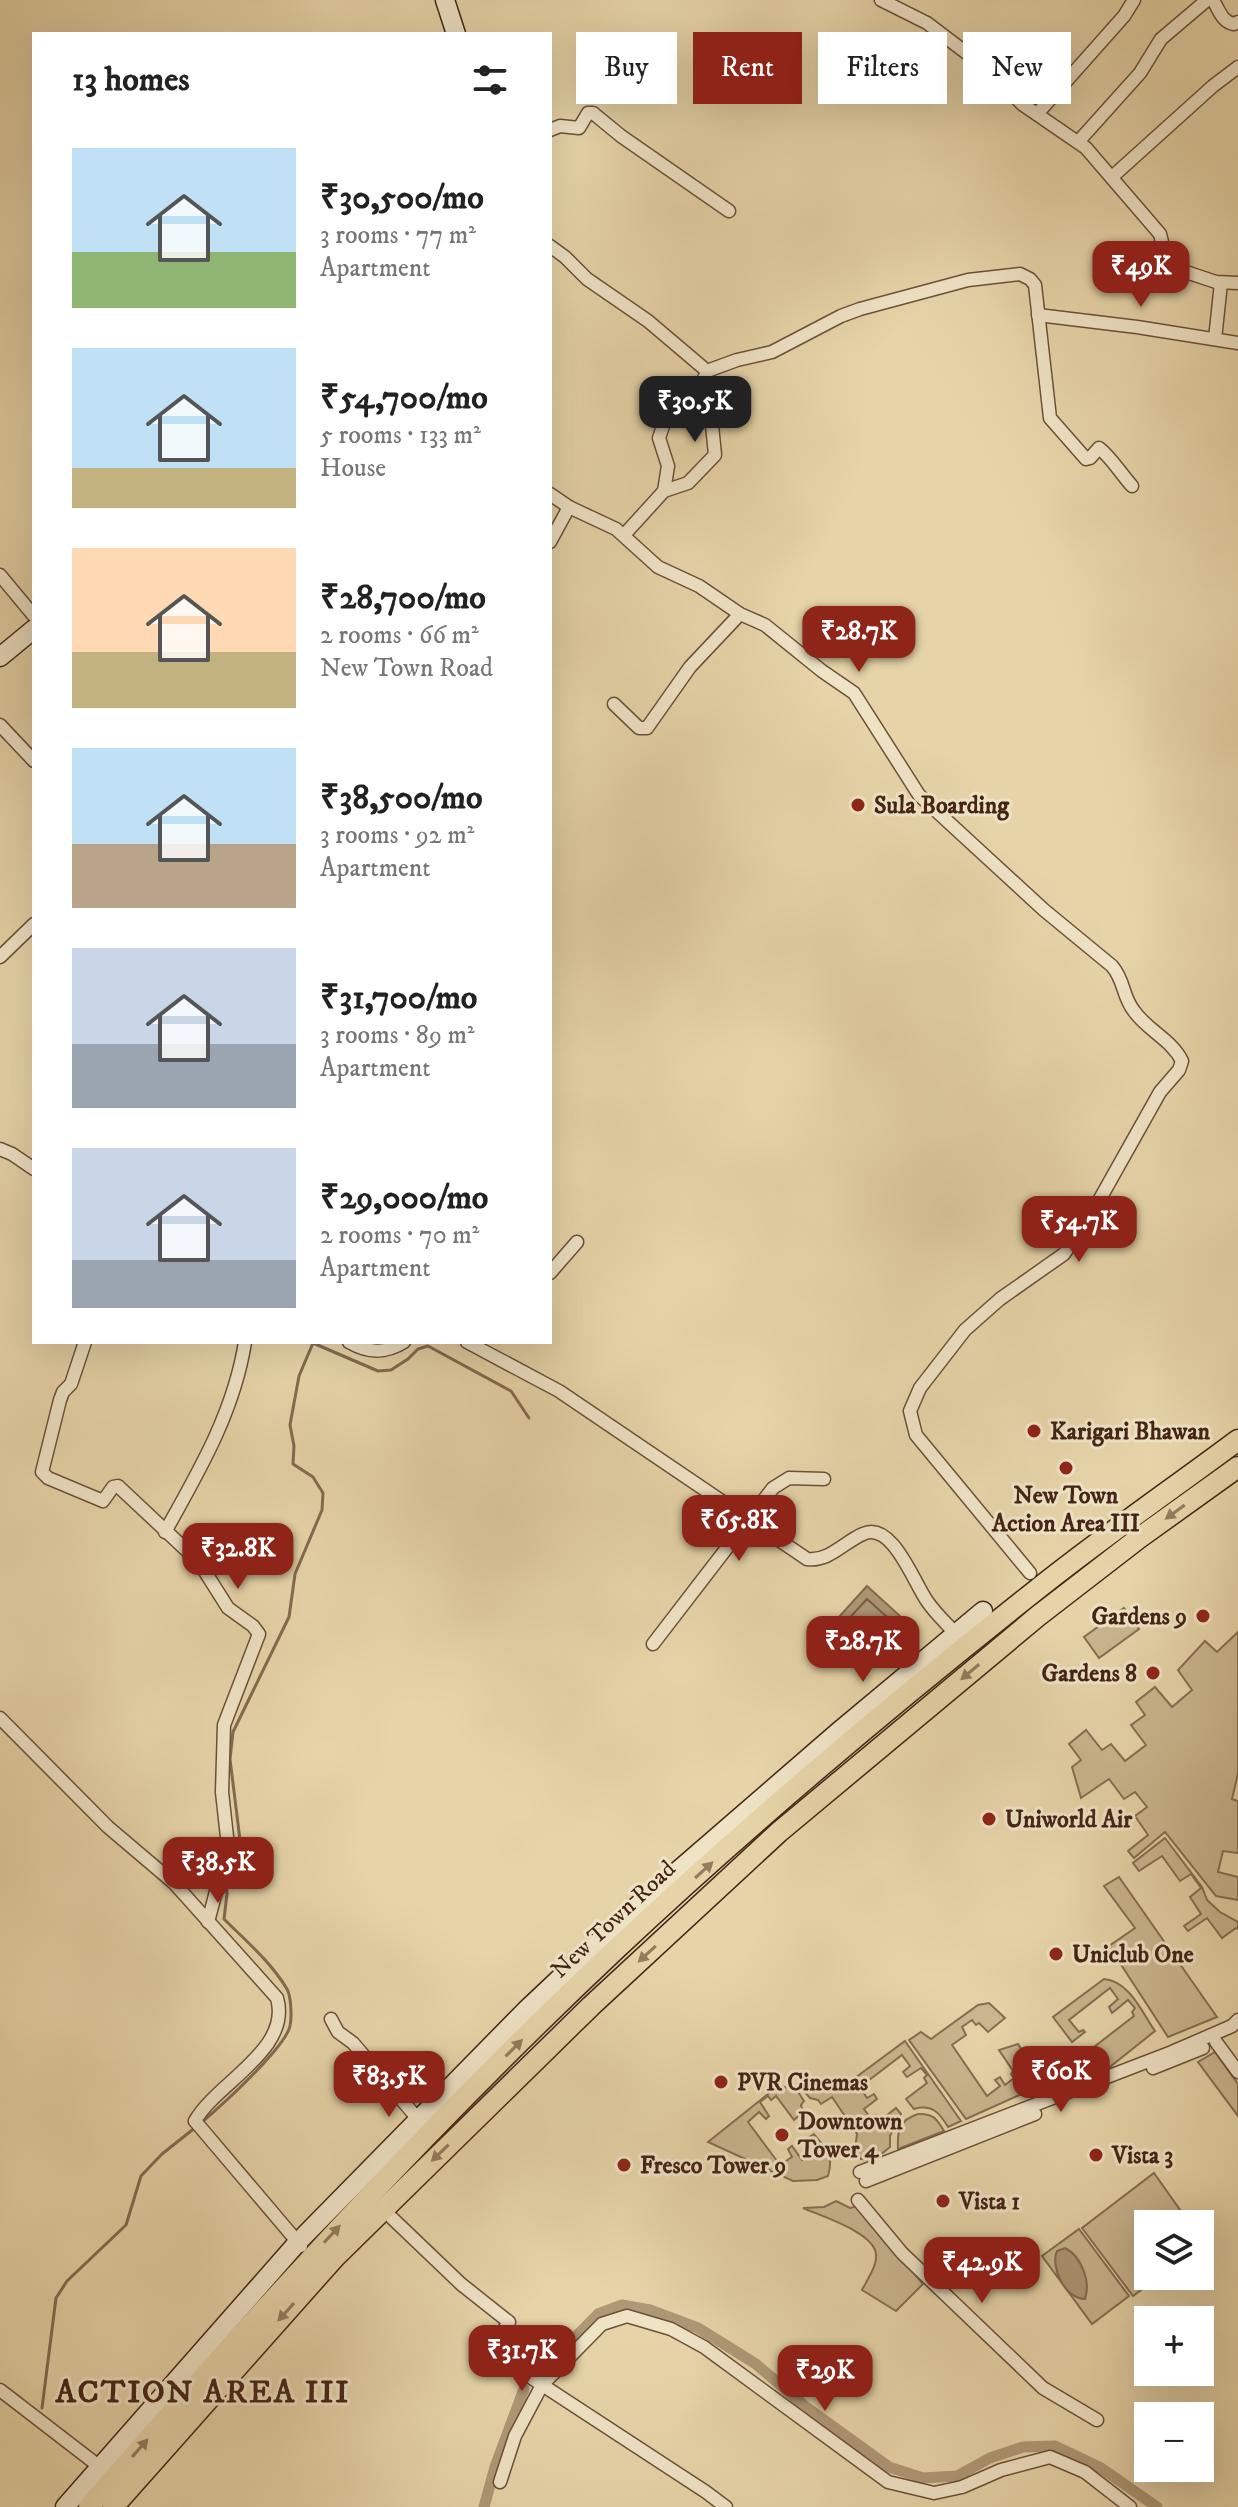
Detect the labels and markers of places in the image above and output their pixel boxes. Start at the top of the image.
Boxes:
pin: ₹49K [1094,241,1188,309]
pin: ₹30.5K [630,376,760,444]
pin: ₹28.7K [794,606,924,674]
place label: Sula Boarding [874,791,1010,821]
marker: Sula Boarding [849,796,867,814]
pin: ₹54.7K [1014,1196,1144,1264]
place label: Karigari Bhawan [1050,1417,1211,1447]
marker: Karigari Bhawan [1025,1422,1043,1440]
marker: New Town Action Area III [1057,1459,1075,1477]
place label: New Town Action Area III [991,1481,1140,1539]
pin: ₹65.8K [674,1495,804,1563]
pin: ₹32.8K [173,1523,303,1591]
place label: Gardens 9 [1092,1602,1187,1632]
marker: Gardens 9 [1194,1607,1212,1625]
pin: ₹28.7K [798,1616,928,1684]
place label: Gardens 8 [1042,1659,1137,1689]
marker: Gardens 8 [1144,1664,1162,1682]
place label: Uniworld Air [1005,1805,1133,1835]
marker: Uniworld Air [980,1810,998,1828]
pin: ₹38.5K [153,1837,283,1905]
place label: Uniclub One [1072,1940,1194,1970]
marker: Uniclub One [1047,1945,1065,1963]
pin: ₹60K [1014,2046,1108,2114]
pin: ₹83.5K [324,2051,454,2119]
place label: PVR Cinemas [737,2068,868,2098]
marker: PVR Cinemas [712,2073,730,2091]
place label: Downtown Tower 4 [797,2107,903,2165]
marker: Downtown Tower 4 [773,2126,791,2144]
place label: Vista 3 [1111,2141,1173,2171]
marker: Vista 3 [1087,2146,1105,2164]
place label: Fresco Tower 9 [640,2151,786,2181]
marker: Fresco Tower 9 [615,2156,633,2174]
place label: Vista 1 [958,2187,1020,2217]
marker: Vista 1 [934,2192,952,2210]
pin: ₹42.9K [917,2237,1047,2305]
pin: ₹31.7K [457,2325,587,2393]
pin: ₹29K [778,2345,872,2413]

